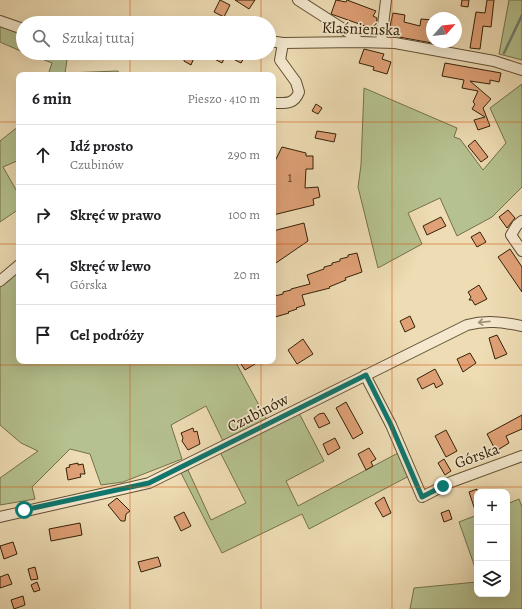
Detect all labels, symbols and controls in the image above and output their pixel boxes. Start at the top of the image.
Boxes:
north arrow [426,12,462,48]
search box [16,16,276,60]
street label: Klaśnieńska [321,17,401,41]
icon: search [30,27,52,49]
text: Szukaj tutaj [62,28,135,48]
text: 6 min [32,87,72,110]
text: Pieszo · 410 m [187,90,260,107]
text: Idź prosto [70,136,133,156]
icon: ahead [32,144,54,166]
text: 290 m [228,146,260,163]
text: Czubinów [70,156,124,173]
house number: 1 [288,168,293,187]
icon: right [32,204,54,226]
text: Skręć w prawo [70,205,161,225]
text: 100 m [228,206,260,223]
text: Skręć w lewo [70,256,151,276]
icon: left [32,264,54,286]
text: 20 m [234,266,260,283]
text: Górska [70,276,107,293]
one-way arrow [478,318,491,326]
icon: arrive [32,324,54,346]
text: Cel podróży [70,325,144,345]
street label: Czubinów [224,388,293,438]
street label: Górska [452,438,503,474]
route end [434,477,452,495]
map controls [474,489,510,597]
button: + [474,489,510,525]
route start [15,501,33,519]
button: − [474,525,510,561]
button: layers [474,561,510,597]

